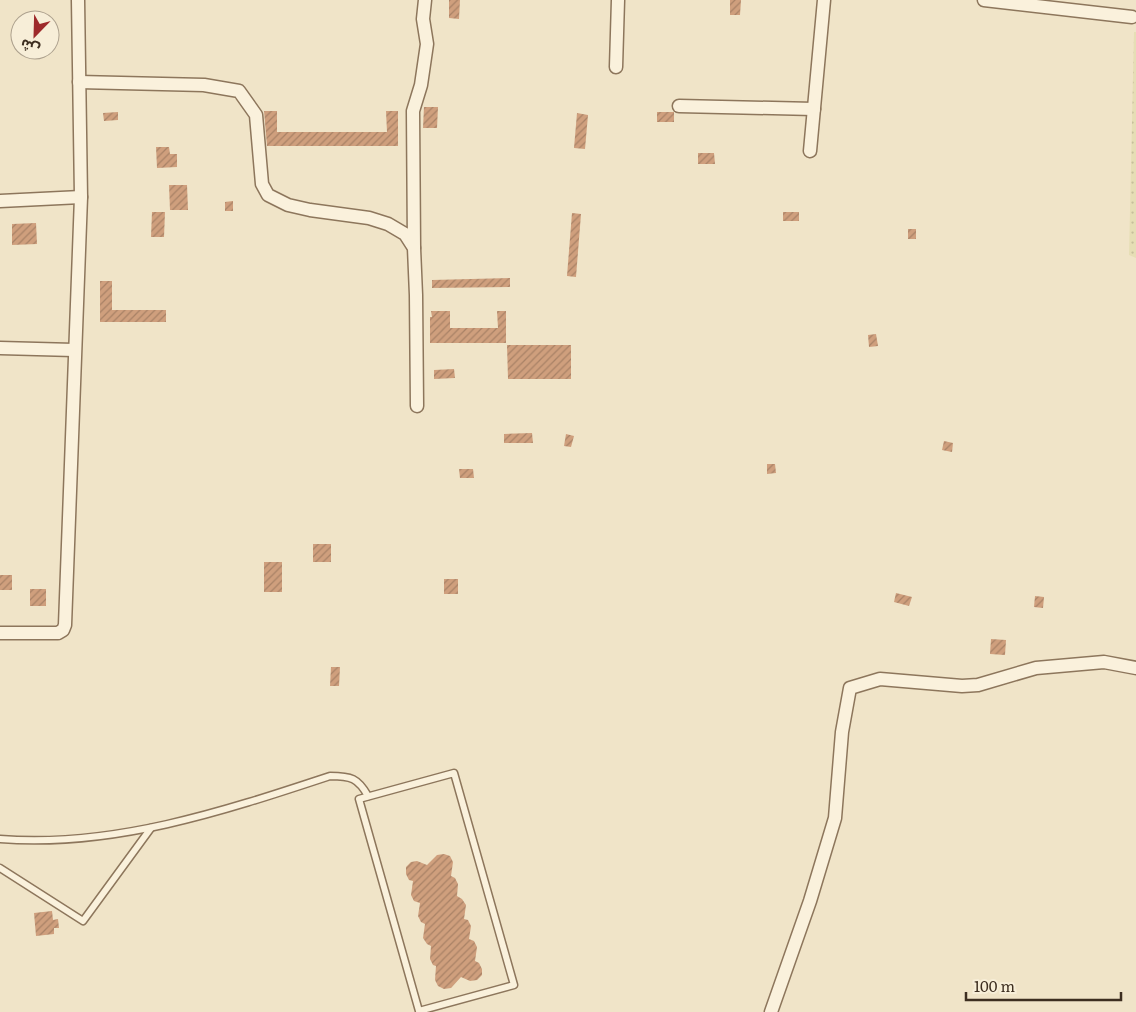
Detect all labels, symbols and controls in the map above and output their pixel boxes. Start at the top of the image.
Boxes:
north arrow [10,10,60,60]
text: ش [17,35,42,61]
scale bar [966,970,1121,1002]
text: 100 m [974,974,1015,997]

